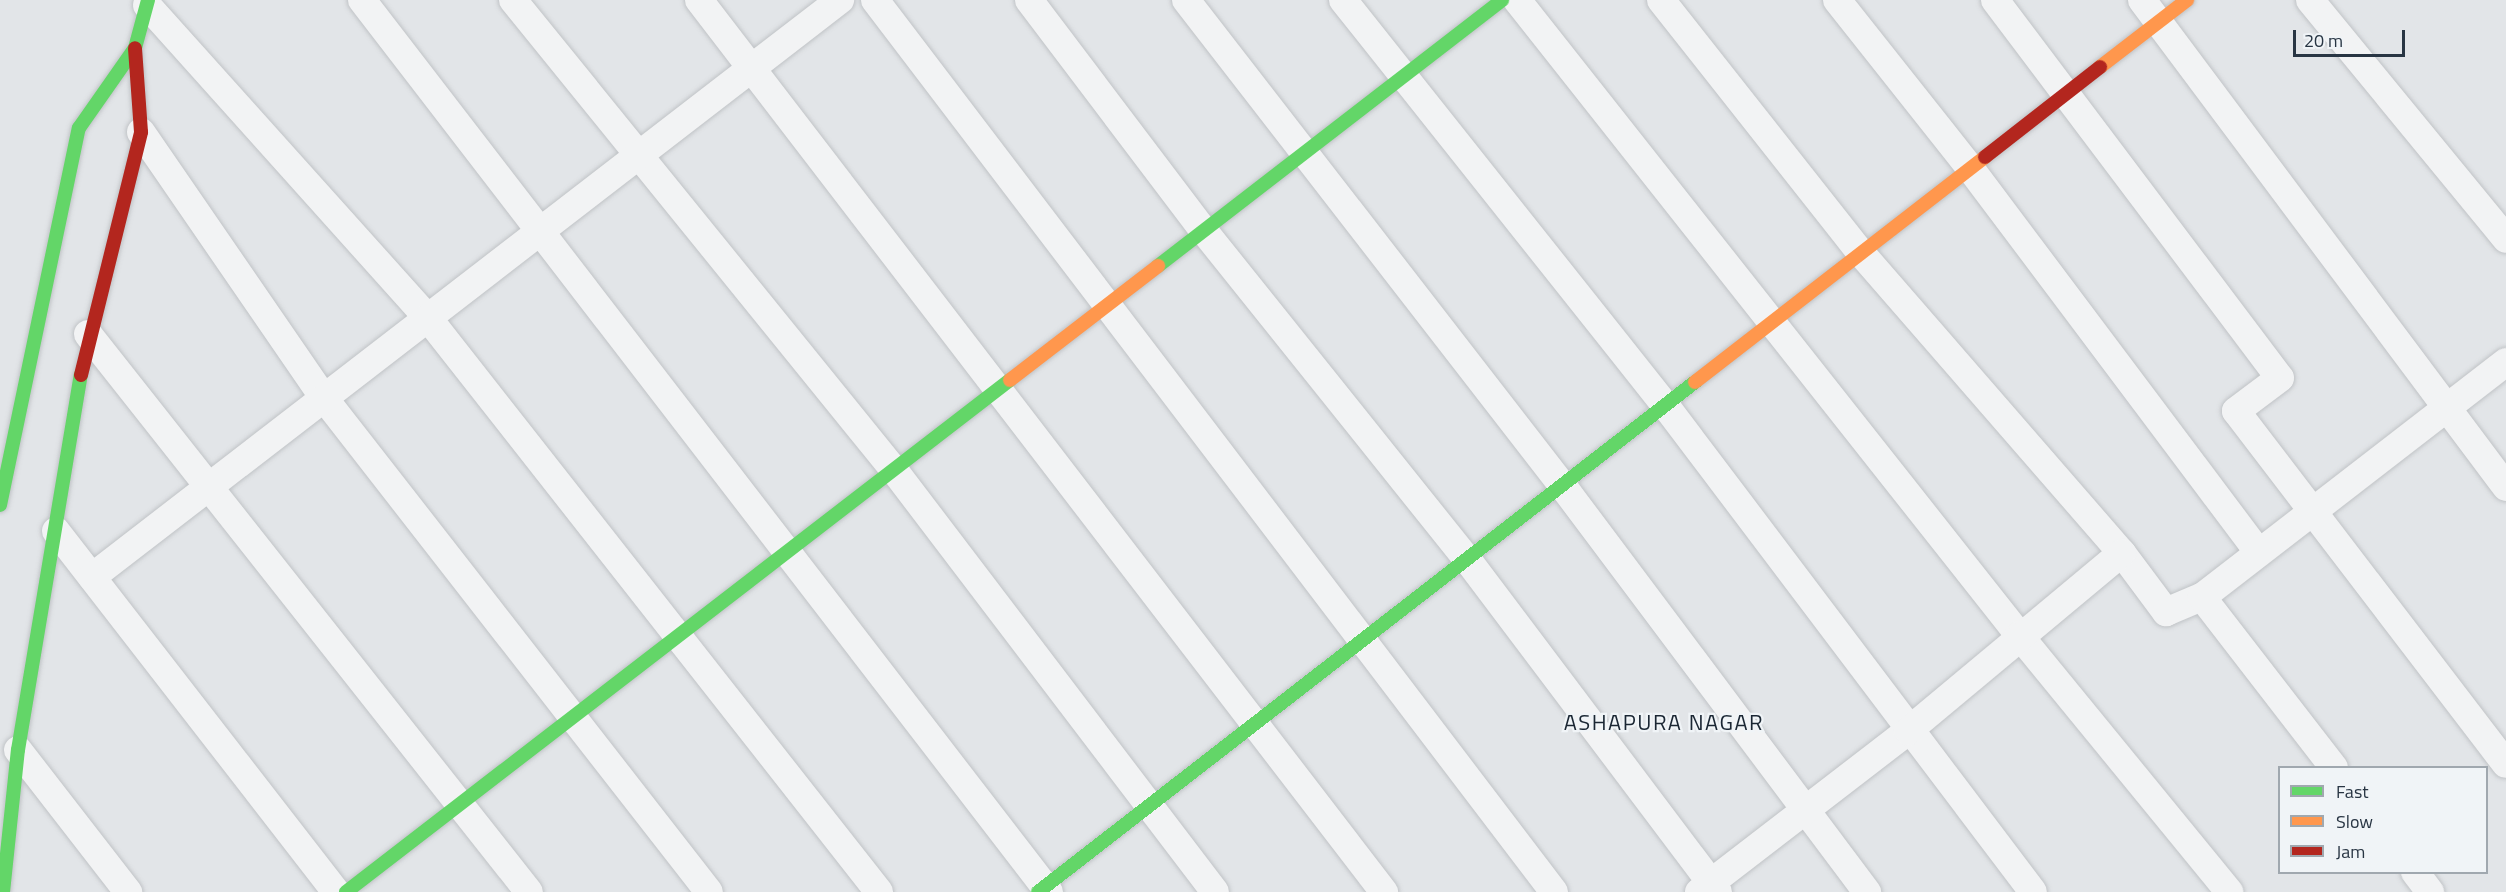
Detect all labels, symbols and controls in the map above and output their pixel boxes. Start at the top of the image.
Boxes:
scale bar [2296,18,2408,56]
text: 20 m [2304,27,2343,54]
district label: ASHAPURA NAGAR [1564,710,1764,736]
legend [2278,766,2488,874]
text: Fast [2336,778,2369,805]
text: Slow [2336,808,2373,835]
text: Jam [2336,838,2365,865]

